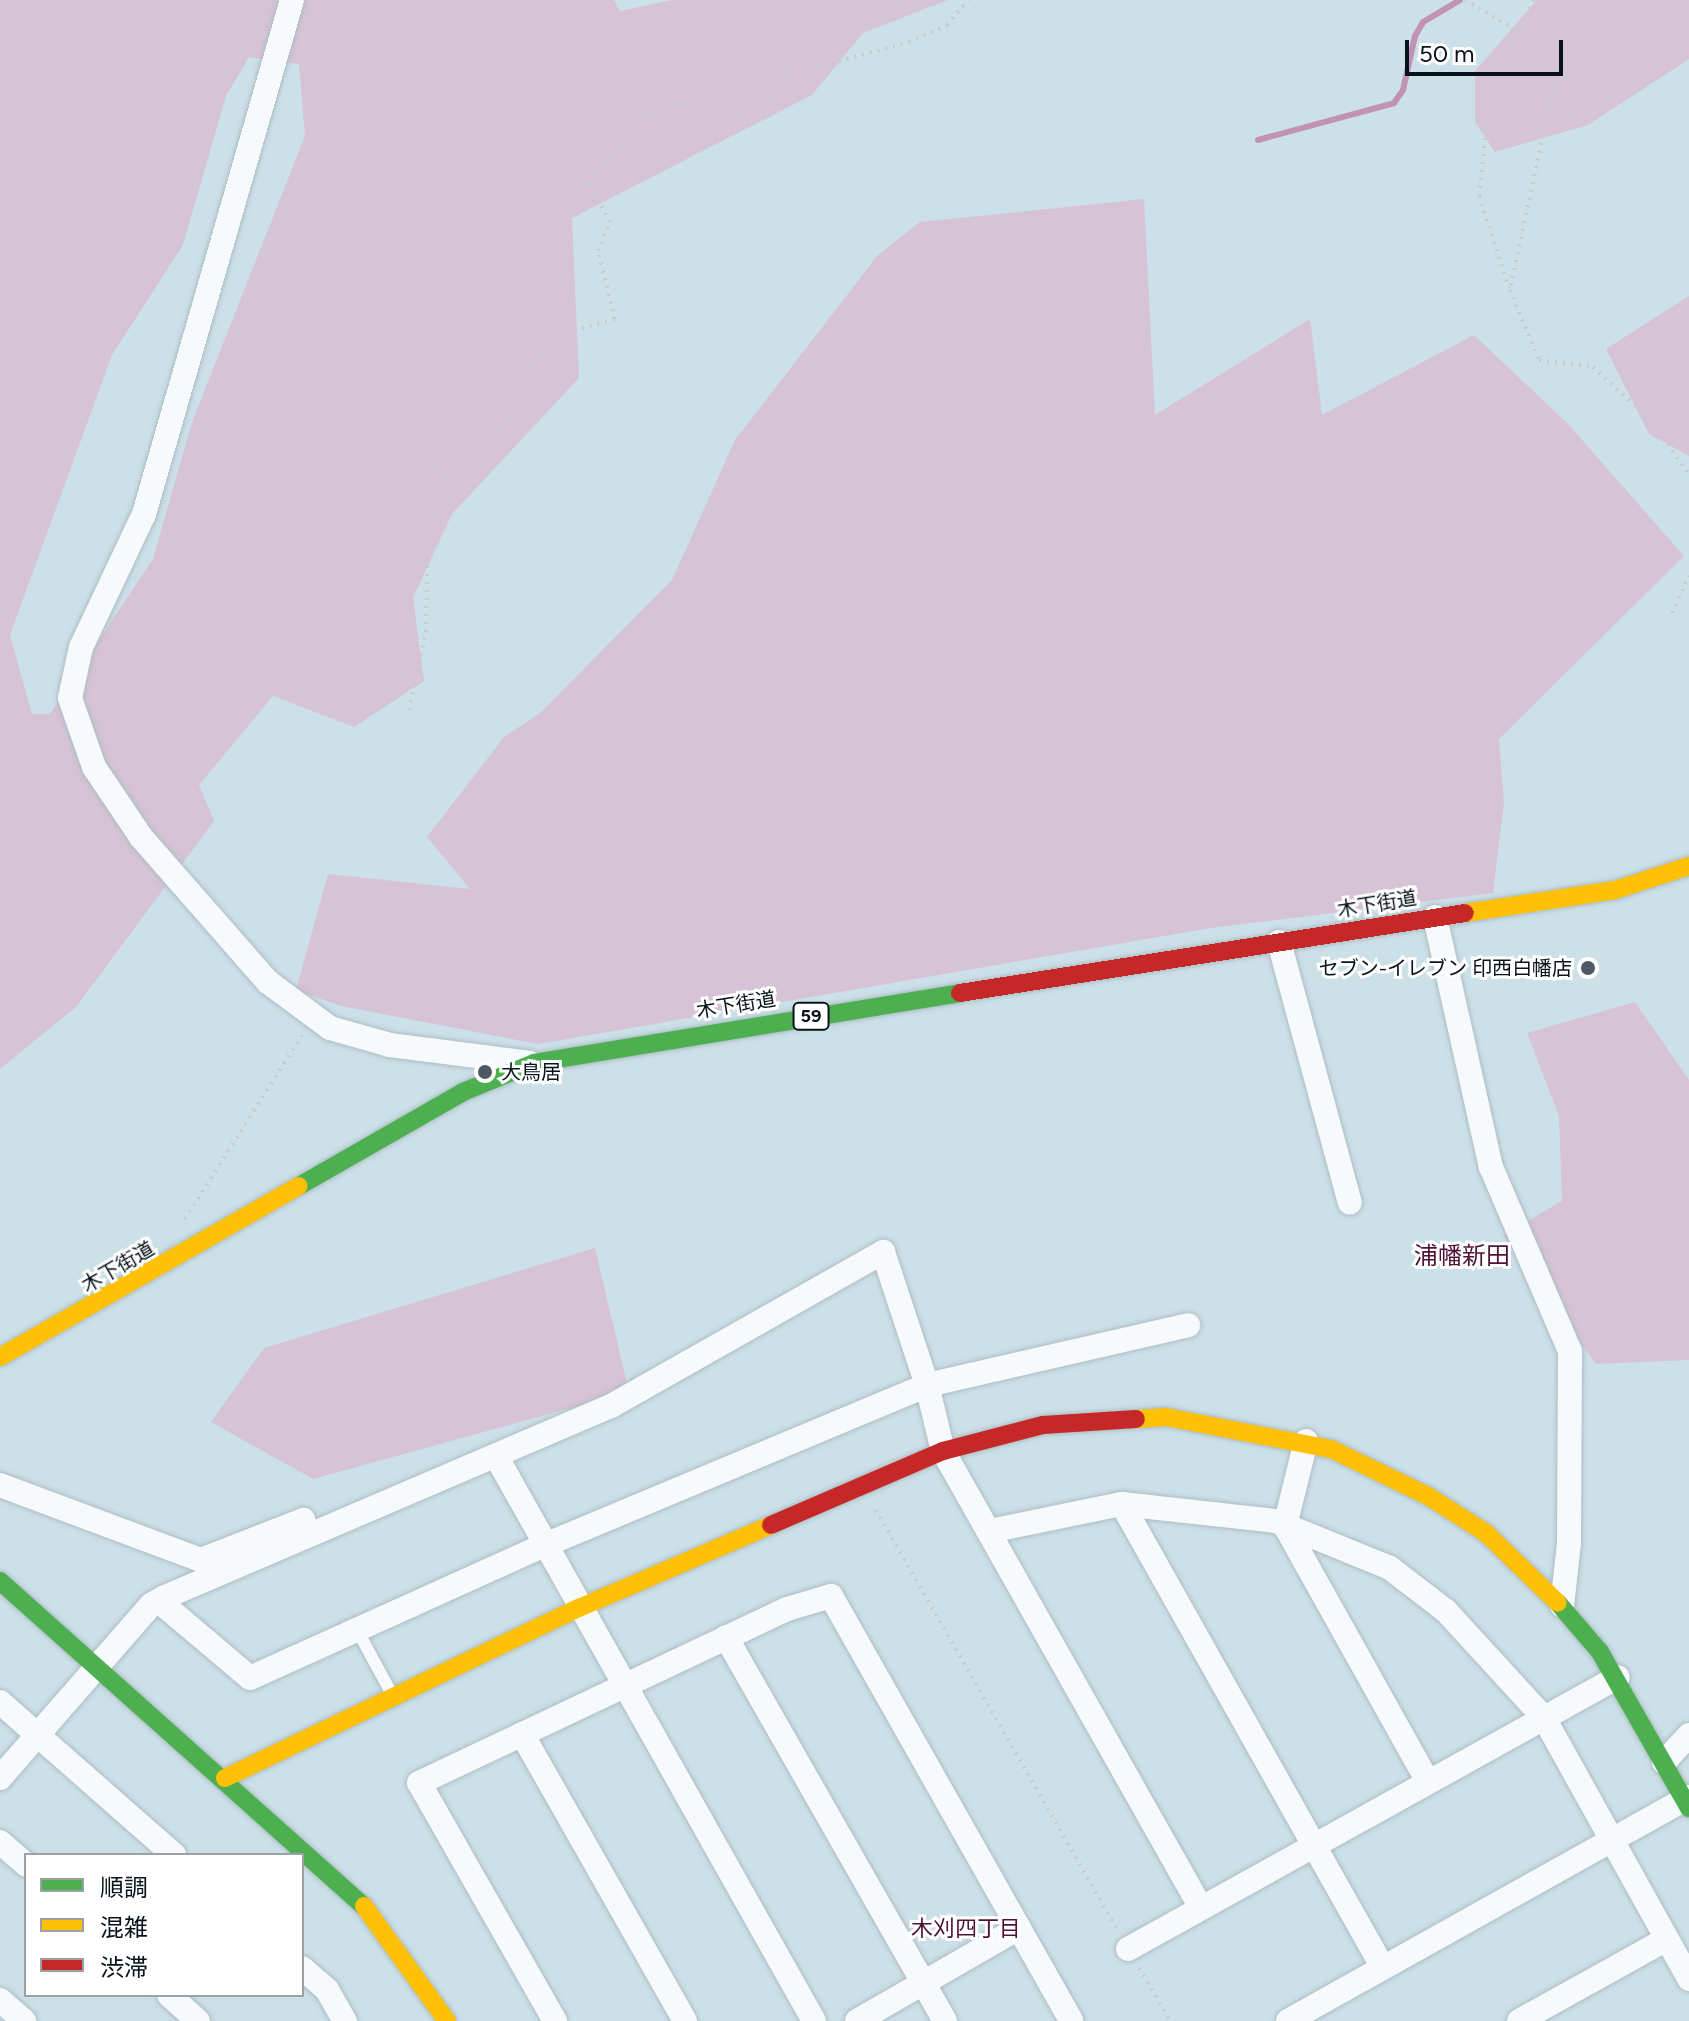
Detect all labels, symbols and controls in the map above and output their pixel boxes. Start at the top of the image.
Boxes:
scale bar [1409,24,1567,74]
text: 50 m [1419,39,1475,68]
street label: 木下街道 [1336,886,1418,922]
place label: セブン-イレブン 印西白幡店 [1319,956,1572,980]
marker: セブン-イレブン 印西白幡店 [1579,959,1597,977]
street label: 木下街道 [695,987,777,1023]
road number: 59 [791,1002,831,1030]
place label: 大鳥居 [501,1060,561,1084]
marker: 大鳥居 [476,1063,494,1081]
street label: 木下街道 [77,1237,159,1297]
district label: 浦幡新田 [1414,1242,1510,1270]
legend [24,1853,304,1997]
text: 順調 [100,1873,148,1902]
text: 混雑 [100,1913,148,1942]
district label: 木刈四丁目 [911,1916,1021,1942]
text: 渋滞 [100,1953,148,1982]

